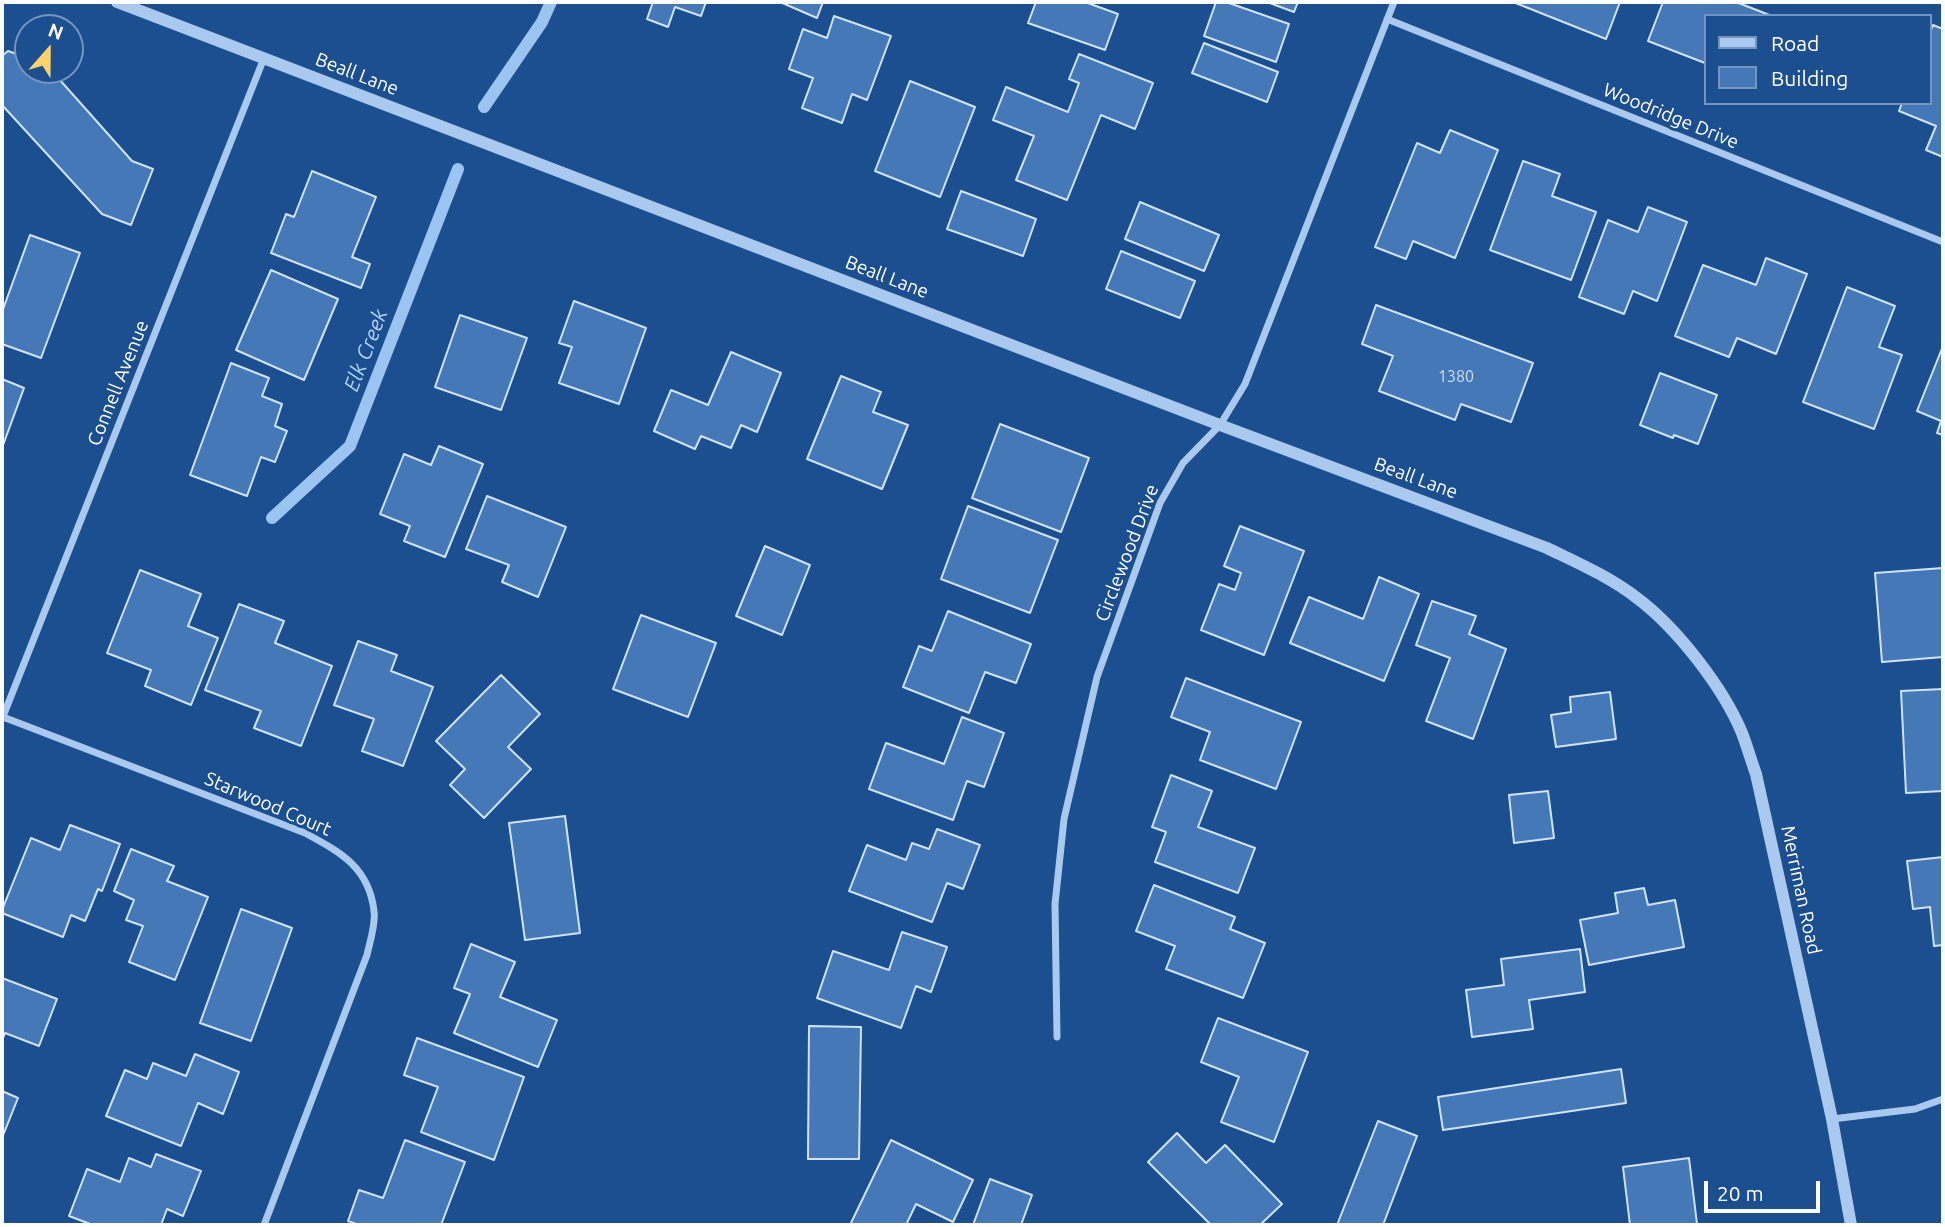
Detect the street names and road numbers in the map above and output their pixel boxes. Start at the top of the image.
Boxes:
street label: Beall Lane [312,48,402,100]
street label: Woodridge Drive [1600,78,1742,154]
street label: Beall Lane [842,251,932,303]
street label: Connell Avenue [82,317,154,449]
street label: Beall Lane [1371,452,1461,504]
street label: Circlewood Drive [1090,481,1164,625]
street label: Starwood Court [201,767,335,841]
street label: Merriman Road [1776,823,1826,957]

